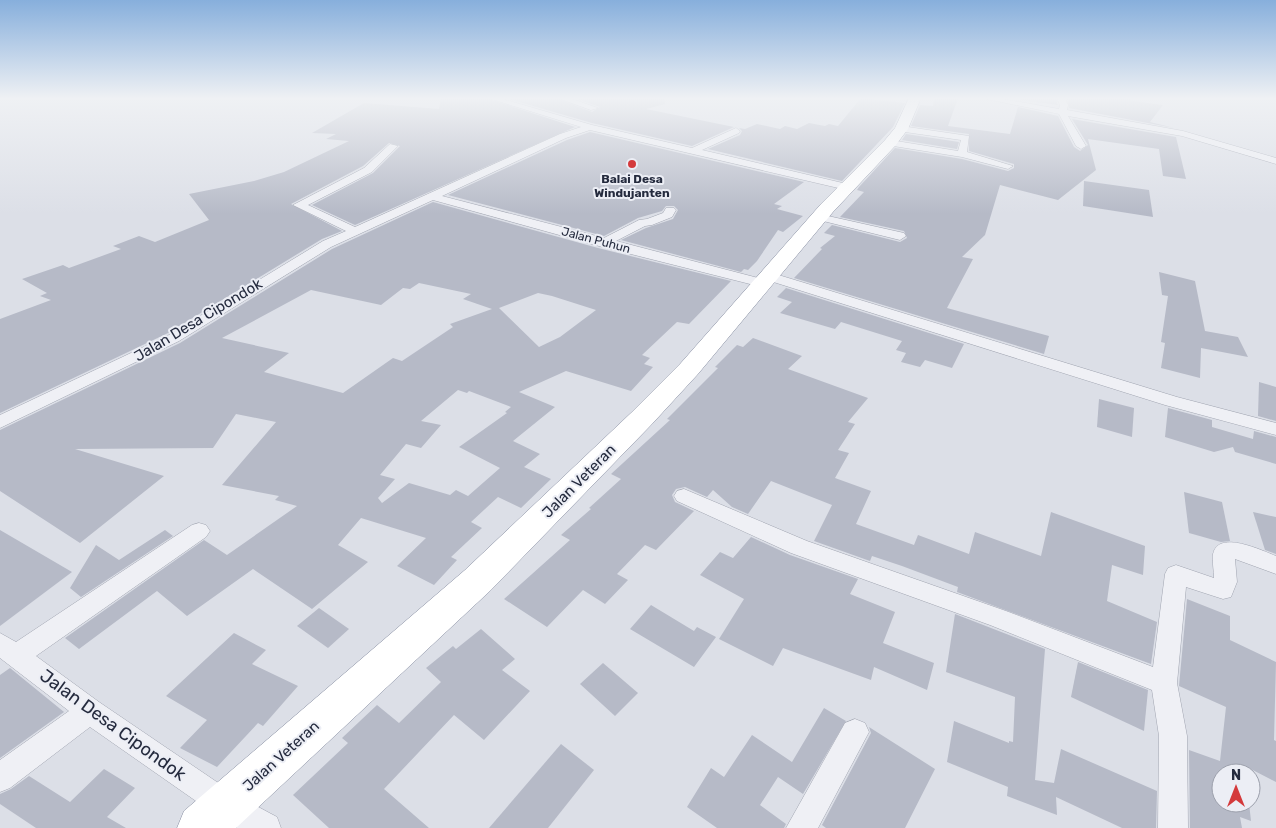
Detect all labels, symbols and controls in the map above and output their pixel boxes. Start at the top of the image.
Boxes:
marker: Balai Desa Windujanten [626,158,638,170]
place label: Balai Desa Windujanten [594,172,670,200]
street label: Jalan Puhun [560,224,632,256]
street label: Jalan Desa Cipondok [131,274,266,365]
street label: Jalan Veteran [538,440,620,522]
street label: Jalan Desa Cipondok [36,665,191,786]
street label: Jalan Veteran [239,717,323,795]
north arrow [1211,763,1261,813]
text: N [1231,767,1241,784]

